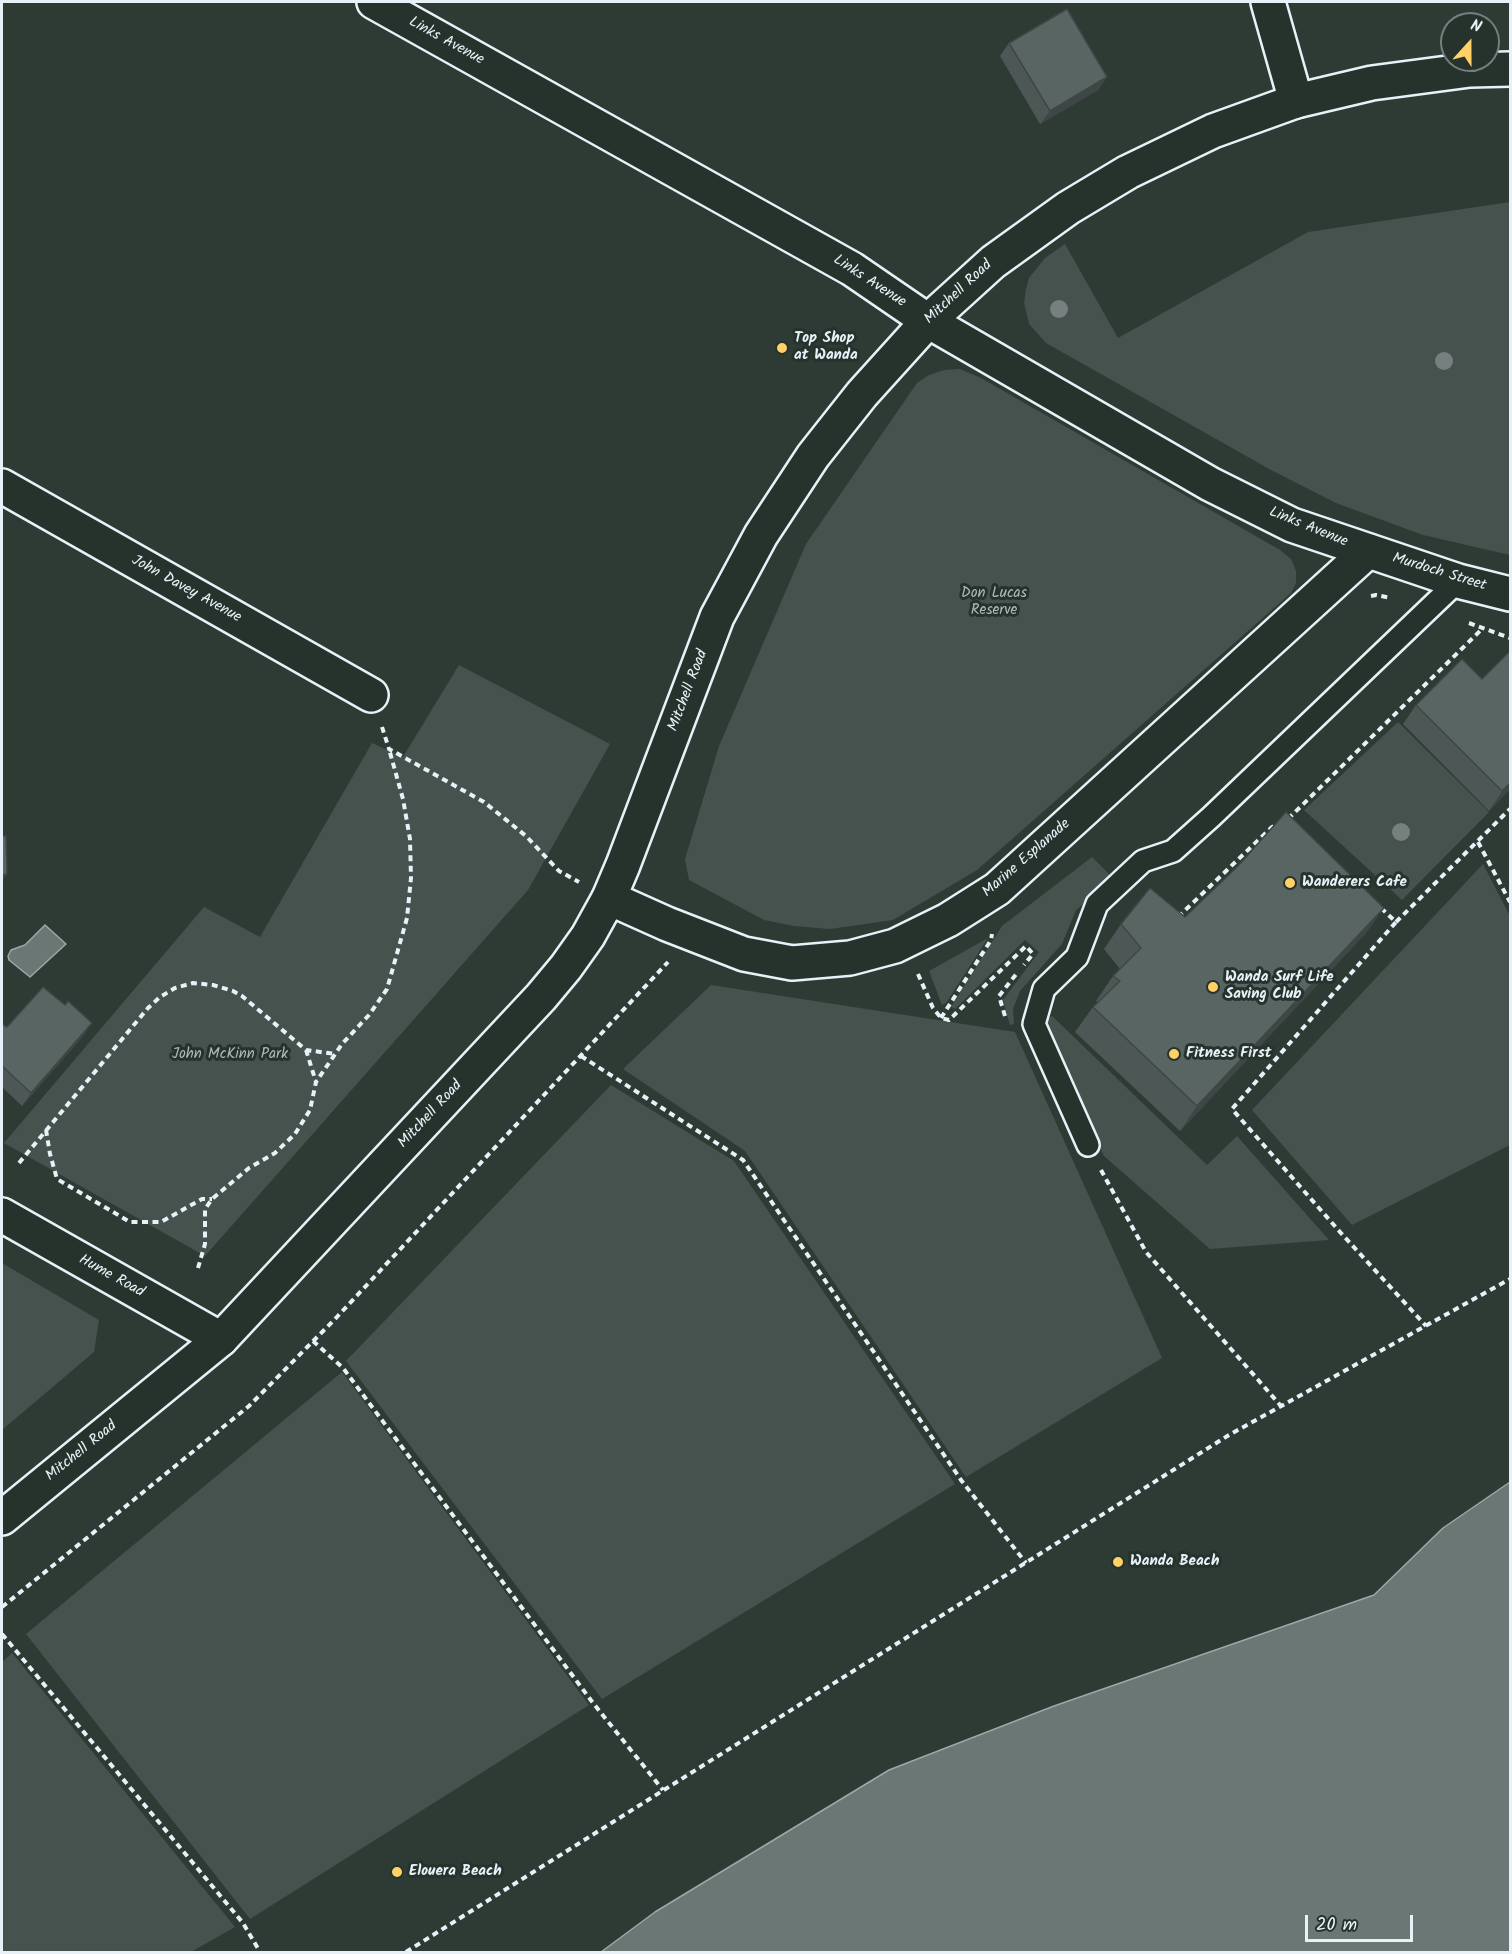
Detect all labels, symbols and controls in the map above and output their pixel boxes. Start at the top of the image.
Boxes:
north arrow [1440,12,1500,72]
text: N [1467,13,1485,40]
street label: Links Avenue [405,14,487,70]
street label: Links Avenue [829,252,909,312]
street label: Mitchell Road [921,257,997,329]
place label: Top Shop at Wanda [794,330,858,365]
marker: Top Shop at Wanda [775,341,789,355]
street label: Links Avenue [1266,504,1350,552]
street label: Murdoch Street [1390,550,1488,596]
street label: John Davey Avenue [128,552,244,628]
park label: Don Lucas Reserve [961,585,1027,620]
street label: Mitchell Road [665,648,713,734]
street label: Marine Esplanade [979,816,1075,902]
place label: Wanderers Cafe [1302,874,1407,892]
marker: Wanderers Cafe [1283,876,1297,890]
place label: Wanda Surf Life Saving Club [1225,969,1333,1004]
marker: Wanda Surf Life Saving Club [1206,980,1220,994]
place label: Fitness First [1186,1045,1271,1063]
park label: John McKinn Park [172,1046,288,1064]
marker: Fitness First [1167,1047,1181,1061]
street label: Mitchell Road [395,1077,467,1153]
street label: Hume Road [75,1252,147,1302]
street label: Mitchell Road [43,1418,121,1486]
place label: Wanda Beach [1130,1553,1219,1571]
marker: Wanda Beach [1111,1555,1125,1569]
place label: Elouera Beach [409,1863,502,1881]
marker: Elouera Beach [390,1865,404,1879]
scale bar [1308,1903,1416,1941]
text: 20 m [1316,1911,1357,1940]

